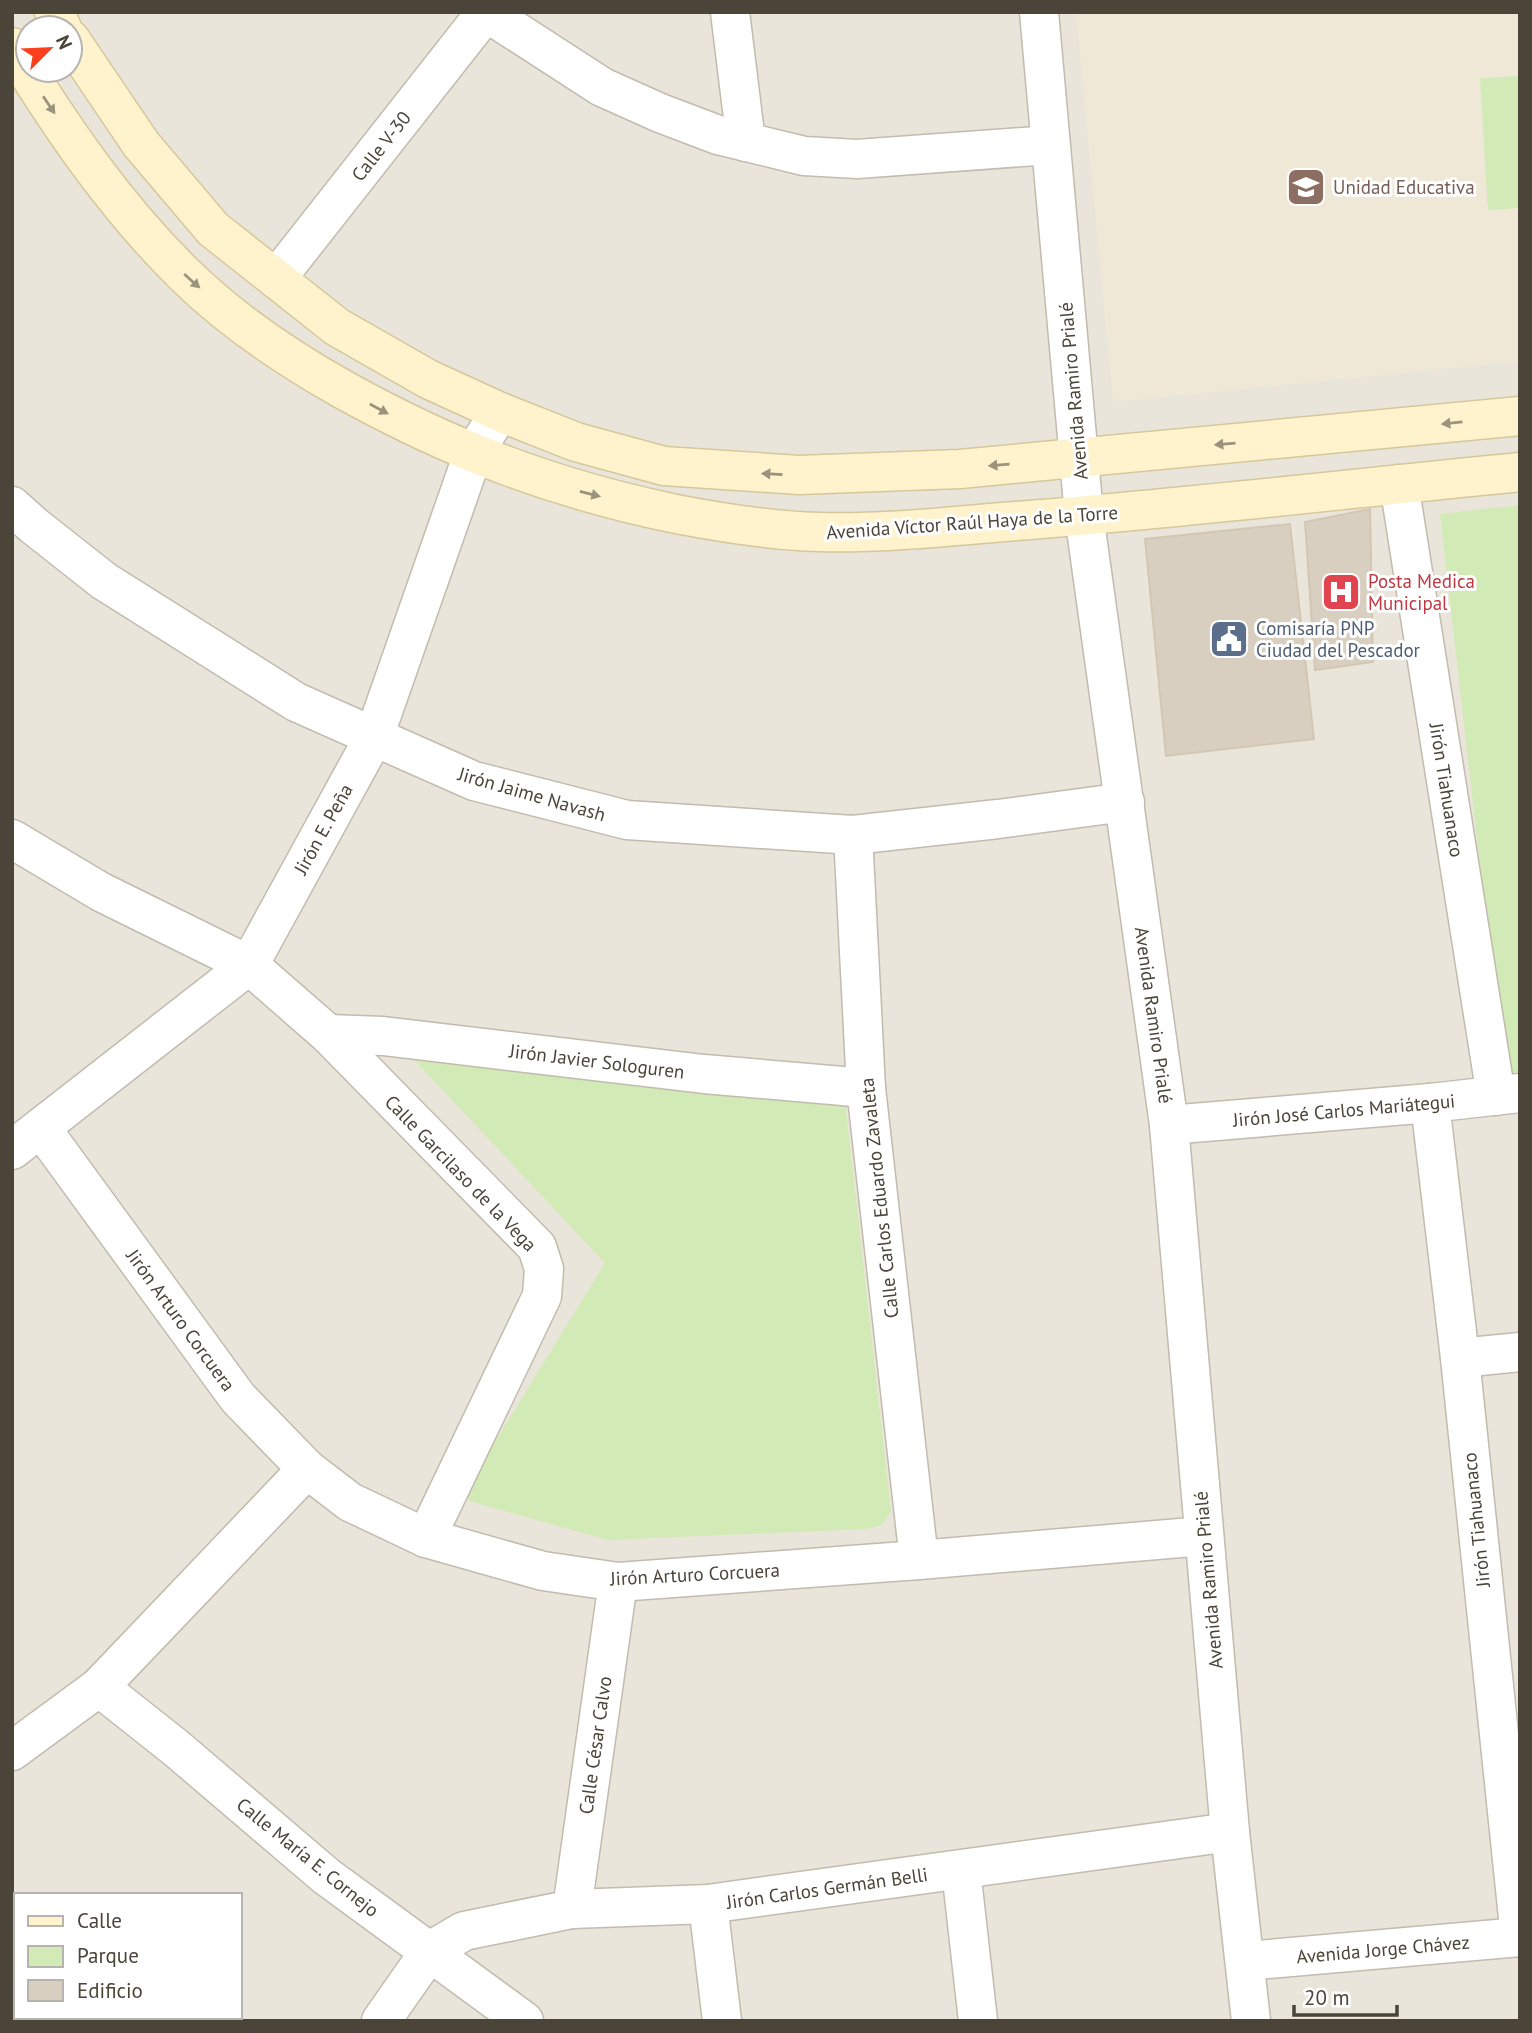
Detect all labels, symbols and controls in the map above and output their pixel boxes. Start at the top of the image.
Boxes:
north arrow [14,14,84,84]
text: N [51,32,78,53]
one-way arrow [42,96,56,114]
street label: Calle V-30 [346,106,416,186]
school or university icon: Unidad Educativa [1285,166,1327,208]
place label: Unidad Educativa [1333,175,1475,199]
one-way arrow [183,273,201,289]
street label: Avenida Ramiro Prialé [1053,301,1093,481]
one-way arrow [369,403,389,415]
one-way arrow [1441,418,1463,429]
one-way arrow [1214,439,1236,450]
one-way arrow [988,460,1010,471]
one-way arrow [760,468,782,479]
one-way arrow [579,489,601,500]
street label: Avenida Víctor Raúl Haya de la Torre [825,500,1119,544]
place label: Posta Medica Municipal [1368,569,1475,615]
hospital icon: Posta Medica Municipal [1320,571,1362,613]
place label: Comisaría PNP Ciudad del Pescador [1256,616,1421,662]
public building icon: Comisaría PNP Ciudad del Pescador [1208,618,1250,660]
street label: Jirón Tiahuanaco [1424,720,1469,859]
street label: Jirón Jaime Navash [455,761,608,827]
street label: Jirón E. Peña [288,779,358,879]
street label: Avenida Ramiro Prialé [1130,925,1178,1105]
street label: Jirón Javier Sologuren [507,1038,686,1084]
street label: Calle Carlos Eduardo Zavaleta [854,1077,904,1319]
street label: Jirón José Carlos Mariátegui [1231,1088,1456,1132]
street label: Calle Garcilaso de la Vega [380,1090,542,1256]
street label: Jirón Arturo Corcuera [121,1243,241,1396]
street label: Jirón Tiahuanaco [1457,1451,1495,1590]
street label: Avenida Ramiro Prialé [1188,1490,1228,1670]
street label: Jirón Arturo Corcuera [609,1558,780,1590]
street label: Calle César Calvo [573,1674,617,1816]
street label: Calle María E. Cornejo [232,1792,384,1922]
street label: Jirón Carlos Germán Belli [724,1862,929,1914]
legend [14,1893,242,2019]
text: Calle [77,1907,122,1934]
street label: Avenida Jorge Chávez [1295,1929,1471,1969]
text: Parque [77,1942,139,1969]
scale bar [1294,1974,1397,2018]
text: Edificio [77,1977,143,2004]
text: 20 m [1304,1984,1350,2011]

